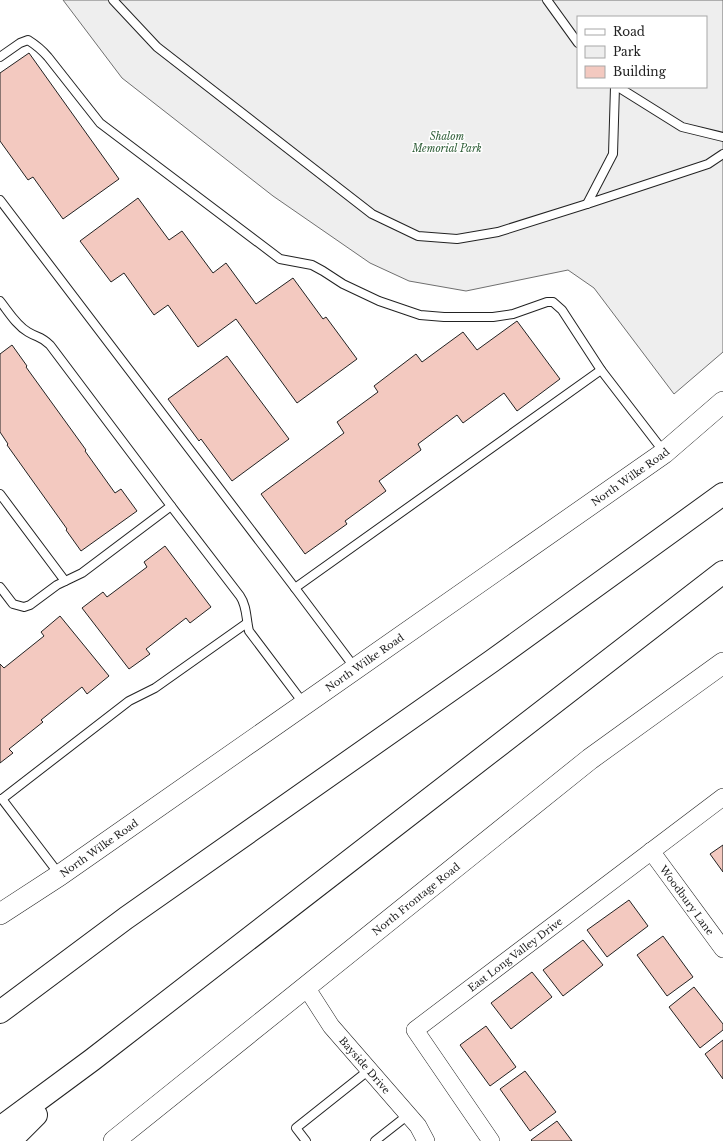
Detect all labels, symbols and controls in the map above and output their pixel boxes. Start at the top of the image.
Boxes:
legend [577,16,707,88]
text: Road [613,24,645,39]
text: Park [613,44,641,59]
text: Building [613,64,667,79]
park label: Shalom Memorial Park [411,130,482,155]
street label: North Wilke Road [588,445,672,509]
street label: North Wilke Road [323,630,406,694]
street label: North Wilke Road [57,816,141,880]
street label: North Frontage Road [369,859,463,938]
street label: Woodbury Lane [657,862,717,938]
street label: East Long Valley Drive [465,914,565,994]
street label: Bayside Drive [337,1034,393,1096]

